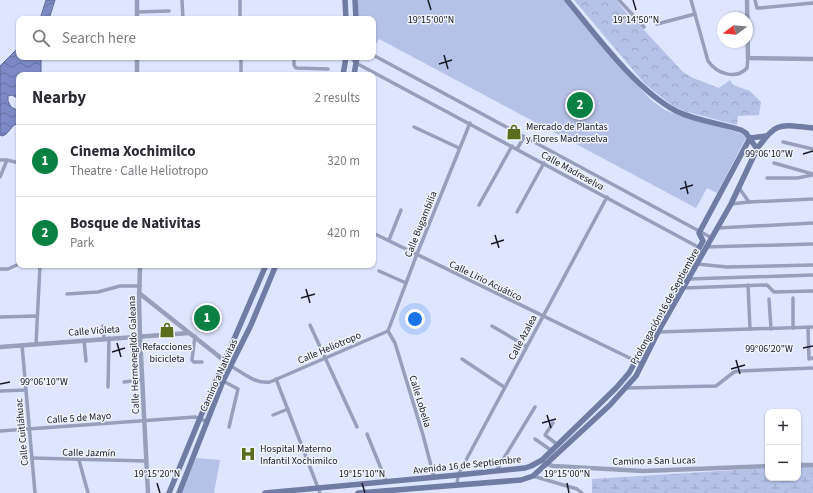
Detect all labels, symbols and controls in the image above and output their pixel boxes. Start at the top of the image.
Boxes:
north arrow [717,12,753,48]
text: 19°15'00"N [408,13,454,27]
text: 19°14'50"N [613,13,659,27]
search box [16,16,376,60]
icon: search [30,27,52,49]
text: Search here [62,28,136,49]
text: Nearby [32,86,86,110]
text: 2 results [315,89,360,107]
pin: 2 [567,90,593,120]
place label: Mercado de Plantas y Flores Madreselva [526,120,608,146]
shop icon: Mercado de Plantas y Flores Madreselva [505,123,523,141]
text: Cinema Xochimilco [70,141,196,162]
text: 99°06'10"W [745,147,793,161]
street label: Calle Madreselva [538,148,607,194]
text: 1 [42,152,48,170]
text: 320 m [327,152,360,170]
text: Theatre · Calle Heliotropo [70,162,208,180]
street label: Calle Bugambilia [401,189,441,260]
text: Bosque de Nativitas [70,213,201,234]
text: 2 [42,224,48,242]
text: 420 m [327,224,360,242]
text: Park [70,234,94,252]
street label: Prolongación 16 de Septiembre [627,246,703,367]
street label: Calle Lirio Acuático [447,257,524,305]
street label: Calle Hermenegildo Galeana [125,296,143,414]
pin: 1 [194,303,220,333]
your location [405,309,425,329]
street label: Calle Azalea [505,312,541,363]
shop icon: Refacciones bicicleta [158,321,176,339]
street label: Calle Violeta [68,322,120,340]
street label: Calle Heliotropo [296,328,363,368]
street label: Camino a Nativitas [197,337,241,414]
place label: Refacciones bicicleta [142,340,192,366]
text: 99°06'20"W [745,342,793,356]
street label: Calle Lobelia [406,374,435,429]
text: 99°06'10"W [20,375,68,389]
street label: Calle Cuitláhuac [12,397,32,466]
street label: Calle 5 de Mayo [46,409,112,427]
map controls [765,409,801,481]
button: + [765,409,801,445]
place label: Hospital Materno Infantil Xochimilco [260,442,338,468]
hospital icon: Hospital Materno Infantil Xochimilco [239,445,257,463]
button: − [765,445,801,481]
street label: Calle Jazmín [62,446,116,460]
street label: Avenida 16 de Septiembre [412,452,522,478]
street label: Camino a San Lucas [612,453,696,469]
text: 19°15'20"N [134,467,180,481]
text: 19°15'10"N [339,467,385,481]
text: 19°15'00"N [544,467,590,481]

